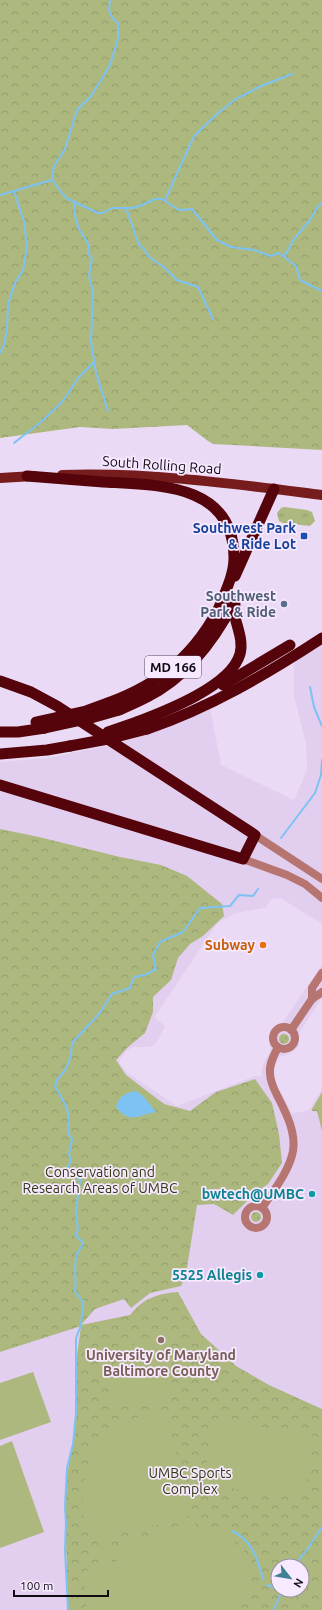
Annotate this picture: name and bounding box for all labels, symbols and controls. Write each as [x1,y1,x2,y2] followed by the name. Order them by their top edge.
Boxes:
[102,453,222,477] street label: South Rolling Road
[193,520,296,552] place label: Southwest Park & Ride Lot
[299,531,309,541] marker: Southwest Park & Ride Lot
[200,588,276,620] place label: Southwest Park & Ride
[279,599,289,609] marker: Southwest Park & Ride
[145,656,201,678] road number: MD 166
[205,937,256,953] place label: Subway
[258,940,268,950] marker: Subway
[23,1164,178,1196] park label: Conservation and Research Areas of UMBC
[202,1186,304,1202] place label: bwtech@UMBC
[307,1189,317,1199] marker: bwtech@UMBC
[172,1267,252,1283] place label: 5525 Allegis
[255,1270,265,1280] marker: 5525 Allegis
[156,1335,166,1345] marker: University of Maryland Baltimore County
[86,1347,236,1379] place label: University of Maryland Baltimore County
[148,1465,232,1497] park label: UMBC Sports Complex
[270,1558,310,1598] north arrow
[14,1572,108,1598] scale bar
[291,1577,306,1590] text: N
[20,1579,53,1592] text: 100 m

